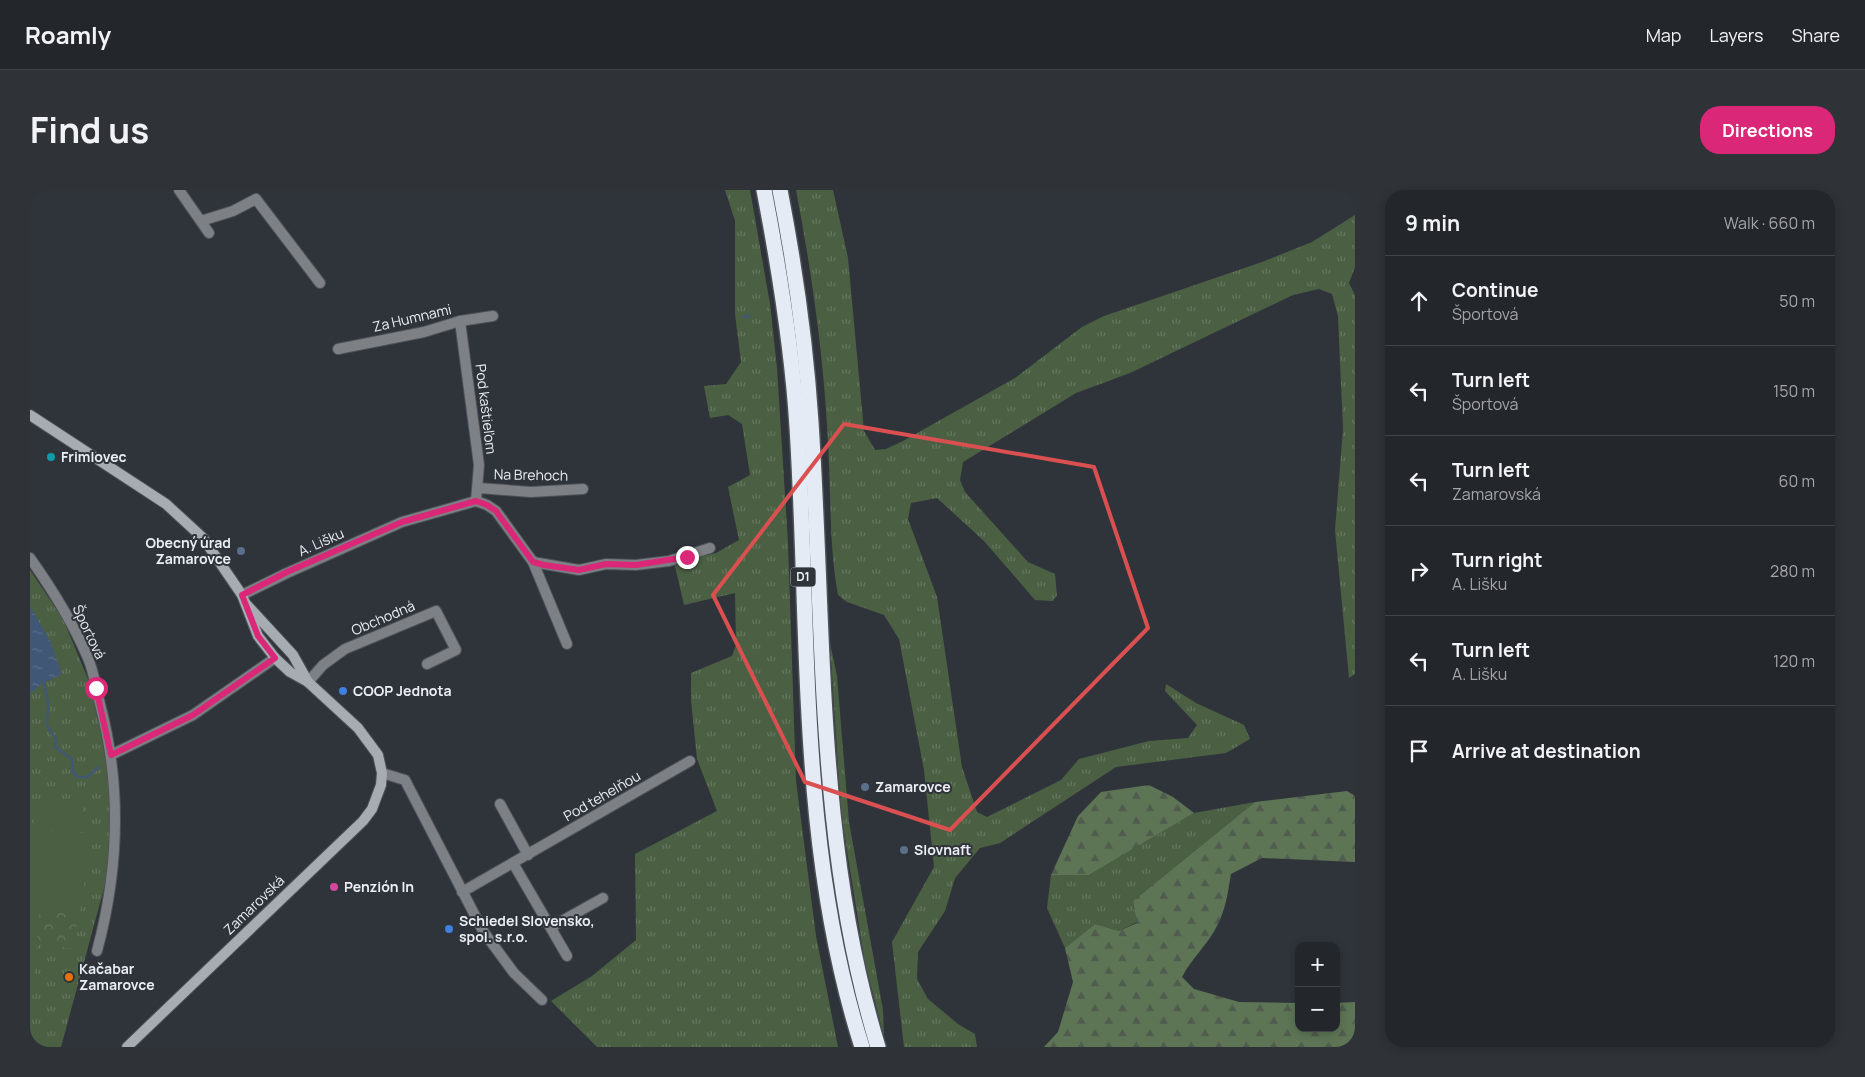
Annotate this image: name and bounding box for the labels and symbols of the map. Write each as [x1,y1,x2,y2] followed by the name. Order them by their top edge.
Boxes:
[371,299,453,336] street label: Za Humnami
[472,363,501,455] street label: Pod kaštieľom
[61,447,127,466] place label: Frimlovec
[45,451,57,463] marker: Frimlovec
[494,464,568,485] street label: Na Brehoch
[295,523,347,560] street label: A. Lišku
[145,533,231,568] place label: Obecný úrad Zamarovce
[235,545,247,557] marker: Obecný úrad Zamarovce
[676,546,699,569] route end
[790,568,816,587] road number: D1
[348,596,417,639] street label: Obchodná
[69,601,110,662] street label: Športová
[85,677,108,700] route start
[353,681,452,700] place label: COOP Jednota
[337,685,349,697] marker: COOP Jednota
[560,766,644,825] street label: Pod tehelňou
[875,777,951,796] place label: Zamarovce
[859,781,871,793] marker: Zamarovce
[914,840,971,859] place label: Slovnaft
[898,844,910,856] marker: Slovnaft
[219,871,288,939] street label: Zamarovská
[344,877,414,896] place label: Penzión In
[328,881,340,893] marker: Penzión In
[459,911,595,946] place label: Schiedel Slovensko, spol. s.r.o.
[443,923,455,935] marker: Schiedel Slovensko, spol. s.r.o.
[79,959,155,994] place label: Kačabar Zamarovce
[63,971,75,983] marker: Kačabar Zamarovce

